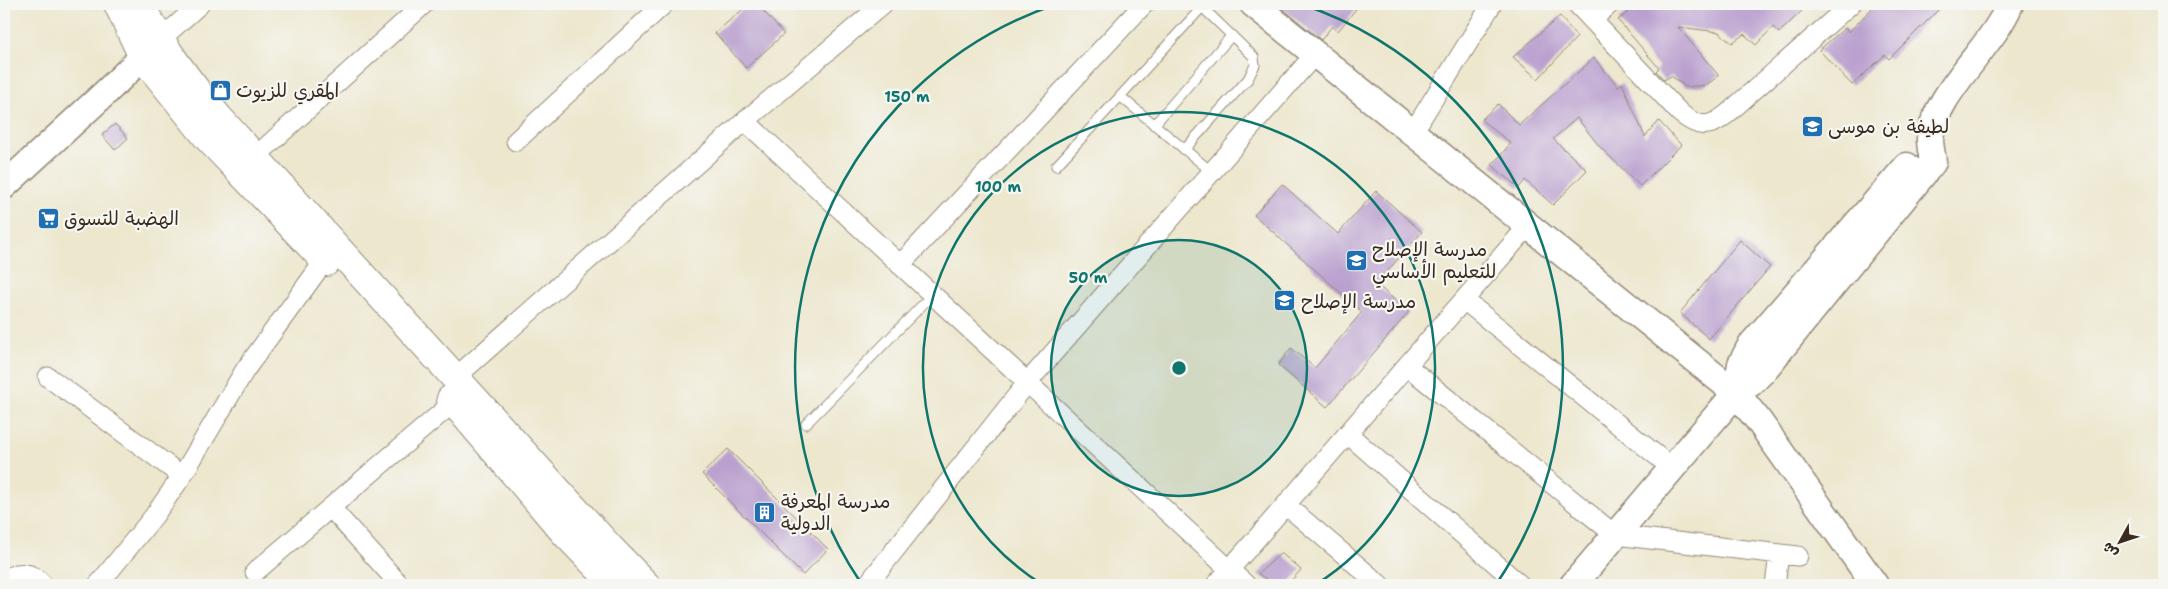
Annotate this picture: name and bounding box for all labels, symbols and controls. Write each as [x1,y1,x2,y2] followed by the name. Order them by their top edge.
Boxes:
[208,78,232,102] shop icon: المقري للزيوت
[236,78,339,105] place label: المقري للزيوت
[884,87,930,107] text: 150 m
[1800,114,1824,138] school or university icon: لطيفة بن موسى
[1828,114,1949,139] place label: لطيفة بن موسى
[975,177,1021,197] text: 100 m
[36,206,60,230] supermarket icon: الهضبة للتسوق
[64,206,179,231] place label: الهضبة للتسوق
[1372,237,1496,288] place label: مدرسة الإصلاح للتعليم الأساسي
[1344,248,1368,272] school or university icon: مدرسة الإصلاح للتعليم الأساسي
[1069,268,1108,288] text: 50 m
[1273,289,1297,313] school or university icon: مدرسة الإصلاح
[1301,289,1416,314] place label: مدرسة الإصلاح
[1170,359,1188,377] centre of rings
[781,489,891,536] place label: مدرسة المعرفة الدولية
[753,500,777,524] building icon: مدرسة المعرفة الدولية
[2096,516,2146,566] north arrow
[2098,539,2122,562] text: ش

